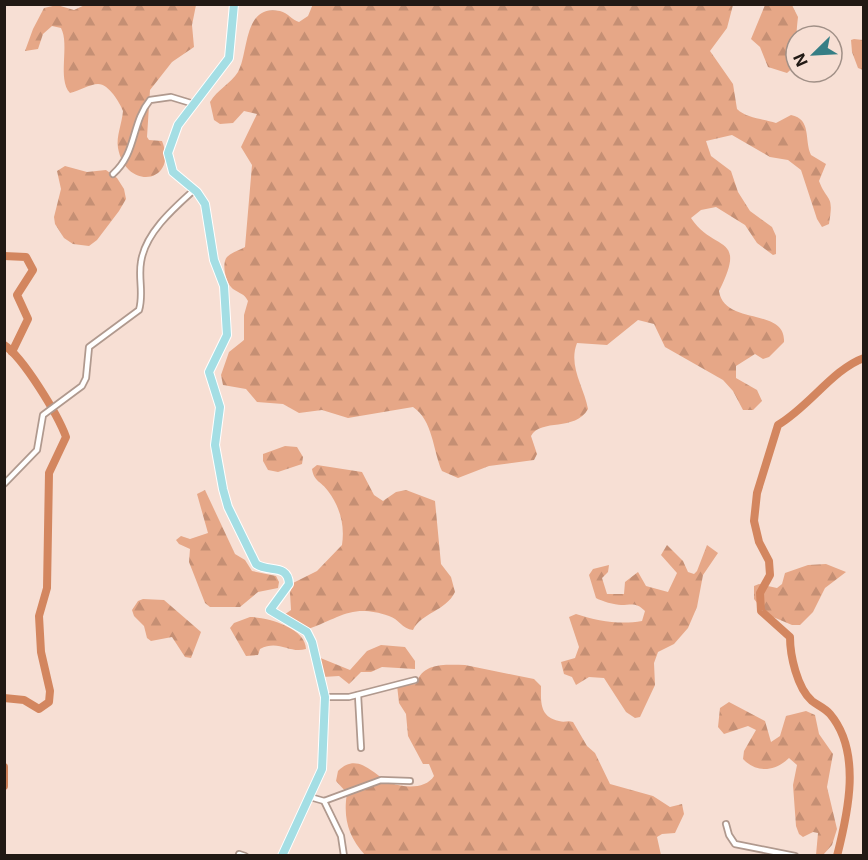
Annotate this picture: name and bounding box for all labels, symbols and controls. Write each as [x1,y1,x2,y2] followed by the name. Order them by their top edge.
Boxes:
[784,24,844,84] north arrow
[789,50,812,70] text: N

